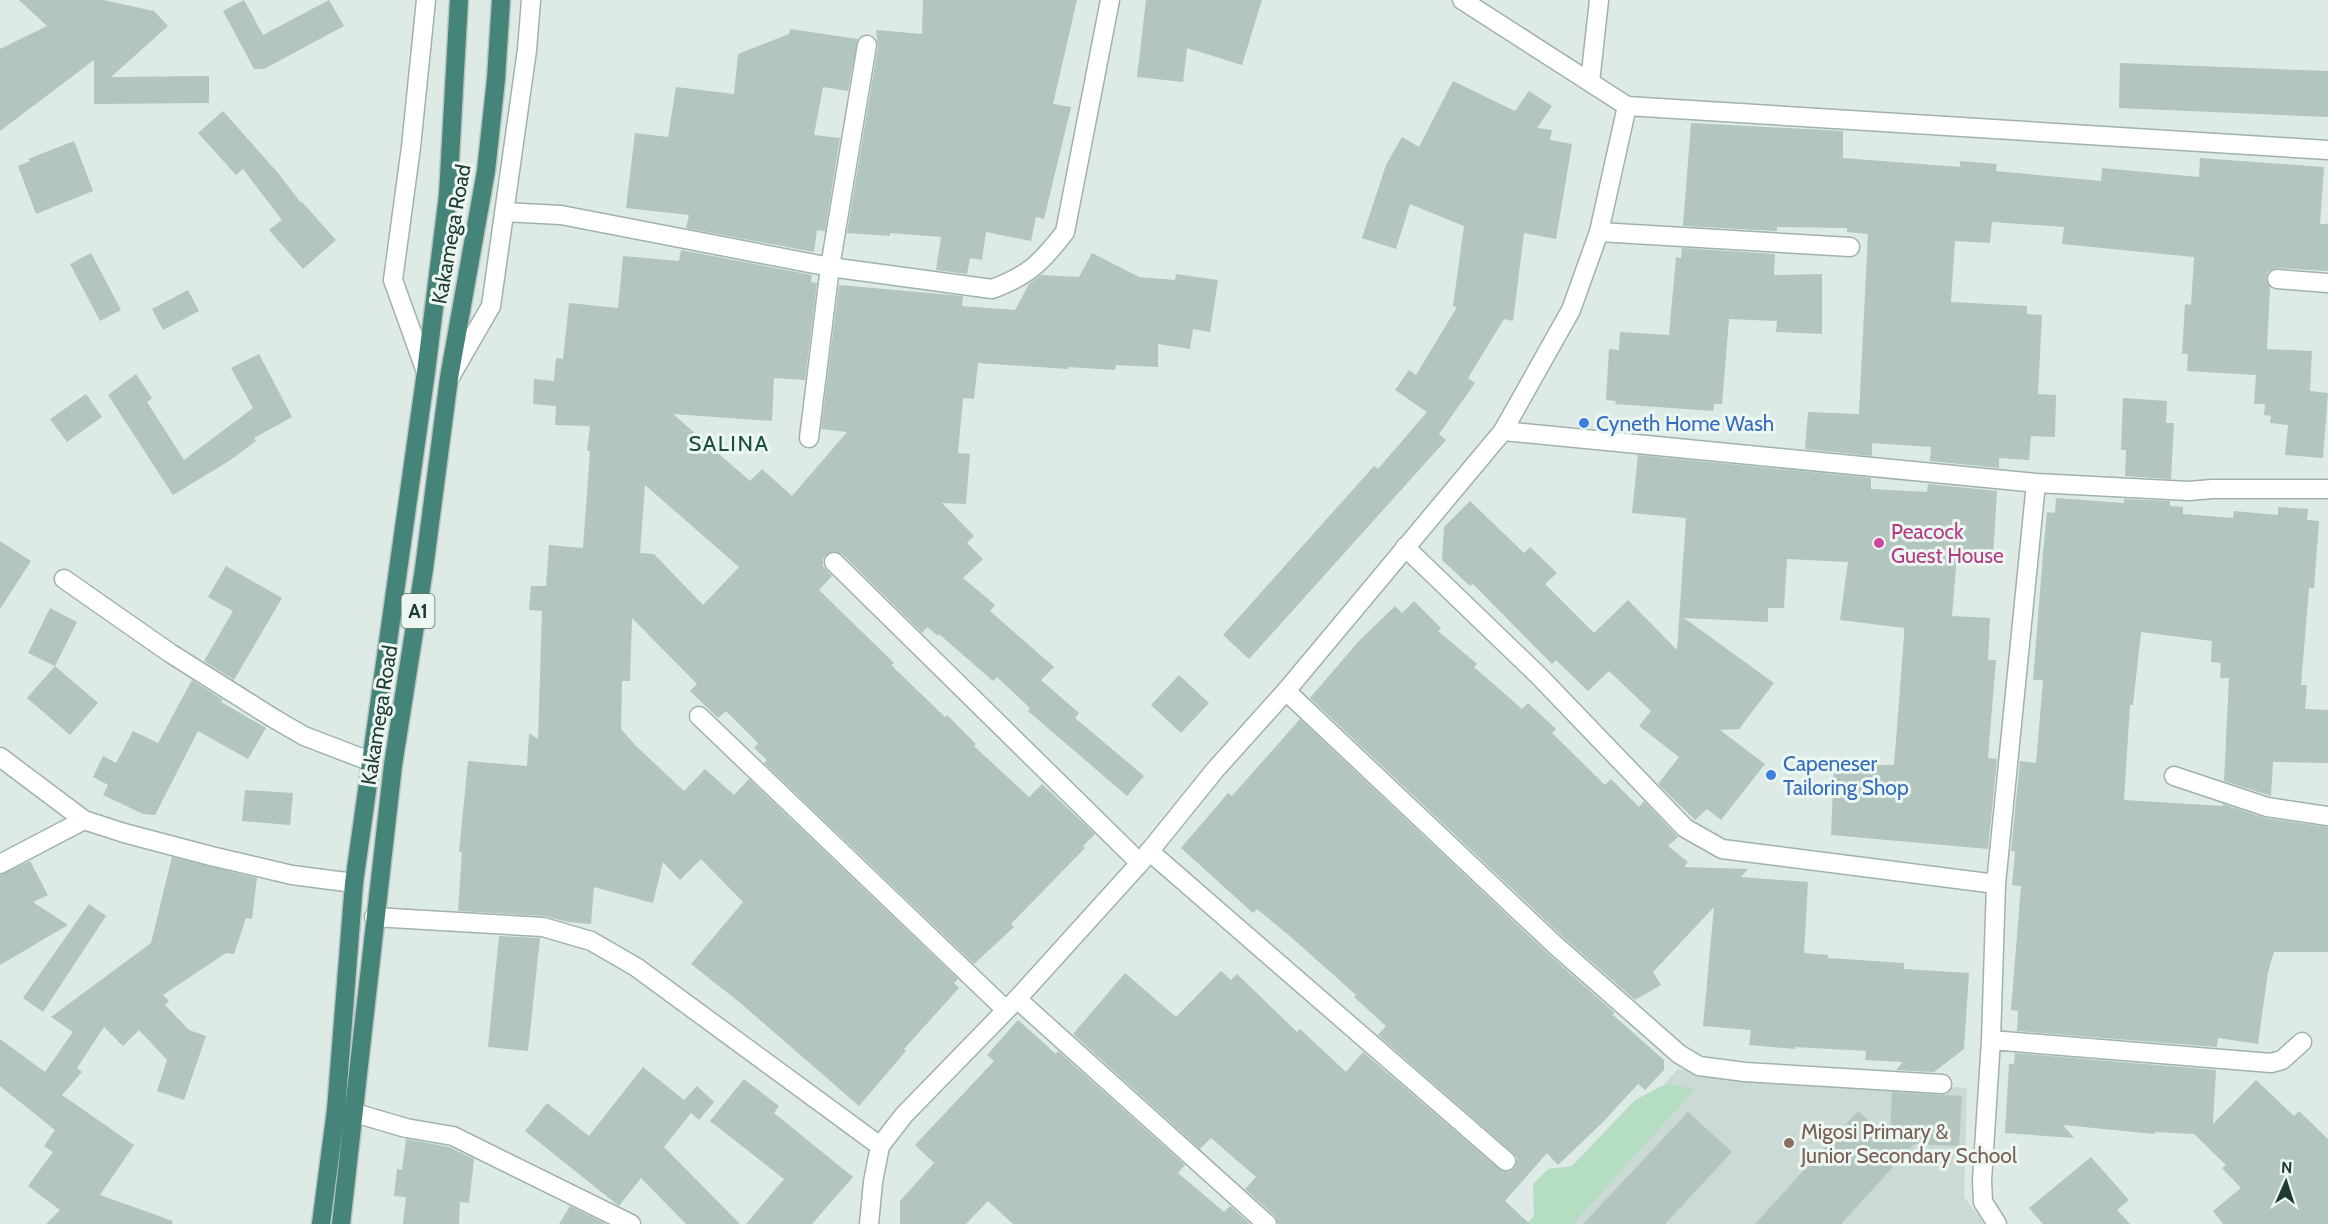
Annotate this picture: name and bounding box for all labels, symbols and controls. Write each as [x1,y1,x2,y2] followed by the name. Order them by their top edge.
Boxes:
[426,162,476,306] street label: Kakamega Road
[1596,411,1774,436] place label: Cyneth Home Wash
[1577,416,1591,430] marker: Cyneth Home Wash
[688,430,770,457] district label: SALINA
[1891,519,2004,568] place label: Peacock Guest House
[1872,536,1886,550] marker: Peacock Guest House
[402,594,434,628] road number: A1
[356,643,402,787] street label: Kakamega Road
[1783,751,1909,800] place label: Capeneser Tailoring Shop
[1764,768,1778,782] marker: Capeneser Tailoring Shop
[1800,1119,2017,1168] place label: Migosi Primary & Junior Secondary School
[1782,1136,1796,1150] marker: Migosi Primary & Junior Secondary School
[2256,1152,2316,1212] north arrow
[2281,1158,2293,1177] text: N

